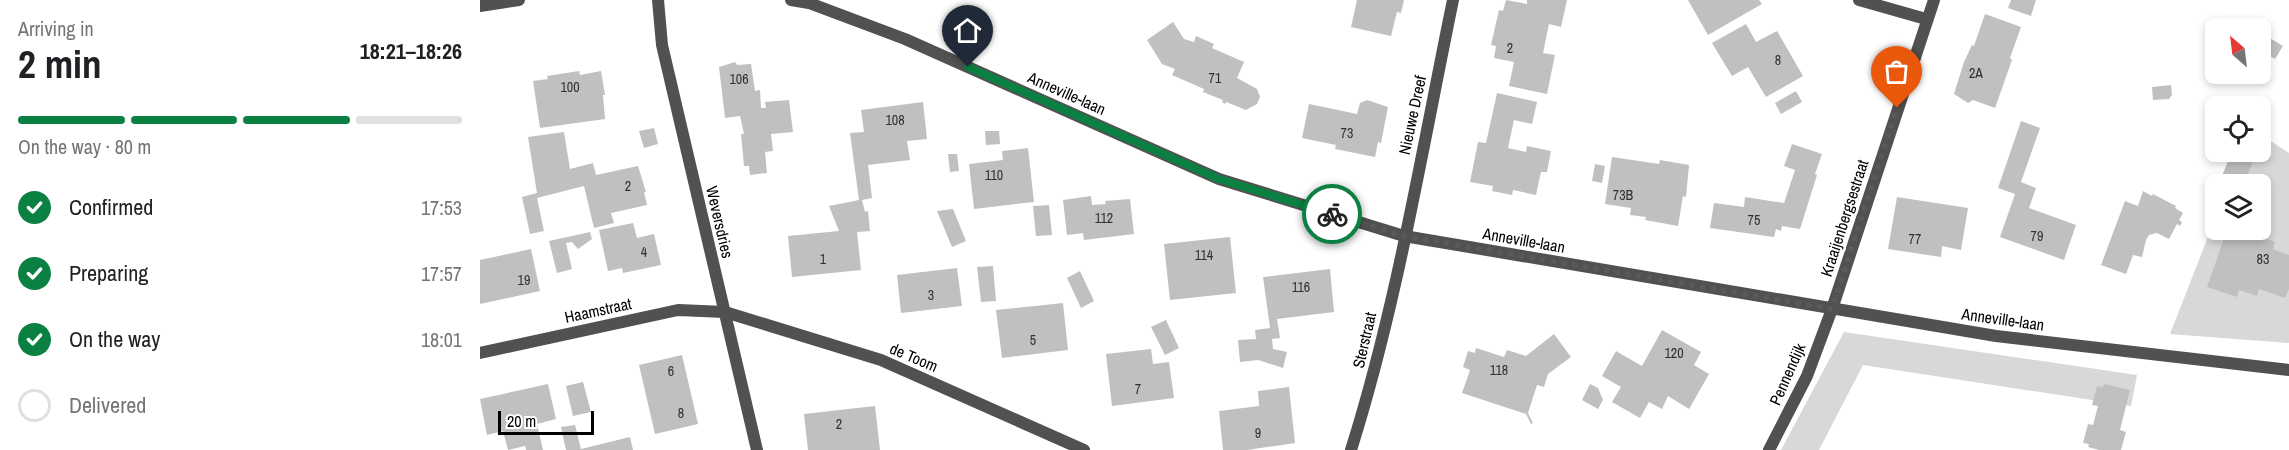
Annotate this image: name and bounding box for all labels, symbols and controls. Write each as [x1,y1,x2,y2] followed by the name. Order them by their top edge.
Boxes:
[942,5,993,67] pin
[951,14,984,47] icon: home
[18,15,94,42] text: Arriving in
[2205,18,2271,84] north arrow
[2205,18,2271,240] map controls
[360,36,462,66] text: 18:21–18:26
[18,38,102,90] text: 2 min
[1507,39,1513,57] house number: 2
[1871,46,1922,108] pin
[1775,51,1781,69] house number: 8
[1880,55,1913,88] icon: bag
[1969,64,1983,82] house number: 2A
[1024,66,1109,120] street label: Anneville-laan
[1209,69,1222,87] house number: 71
[729,70,749,88] house number: 106
[1393,73,1431,157] street label: Nieuwe Dreef
[560,78,580,96] house number: 100
[2205,96,2271,162] button: locate
[885,111,905,129] house number: 108
[1341,124,1353,142] house number: 73
[18,133,151,160] text: On the way · 80 m
[1815,156,1873,279] street label: Kraaijenbergsestraat
[985,166,1003,184] house number: 110
[2205,174,2271,240] button: layers
[625,177,631,195] house number: 2
[701,184,739,260] street label: Weversdries
[1302,184,1362,244] courier
[1613,186,1634,204] house number: 73B
[18,191,51,224] icon: check
[69,192,153,222] text: Confirmed
[421,194,462,221] text: 17:53
[1316,198,1349,231] icon: bike
[1095,209,1113,227] house number: 112
[1748,211,1760,229] house number: 75
[1480,222,1567,258] street label: Anneville-laan
[2031,227,2043,245] house number: 79
[1909,230,1921,248] house number: 77
[641,243,648,261] house number: 4
[1195,246,1214,264] house number: 114
[820,250,827,268] house number: 1
[2257,250,2269,268] house number: 83
[18,257,51,290] icon: check
[69,258,148,288] text: Preparing
[421,260,462,287] text: 17:57
[518,271,530,289] house number: 19
[1292,278,1310,296] house number: 116
[928,286,934,304] house number: 3
[563,292,634,328] street label: Haamstraat
[1959,302,2046,336] street label: Anneville-laan
[1347,309,1381,370] street label: Sterstraat
[18,323,51,356] icon: check
[69,324,160,354] text: On the way
[421,326,462,353] text: 18:01
[1030,331,1036,349] house number: 5
[887,337,941,377] street label: de Toom
[1764,339,1811,408] street label: Pennendijk
[1664,344,1684,362] house number: 120
[1490,361,1508,379] house number: 118
[668,362,674,380] house number: 6
[1135,380,1141,398] house number: 7
[69,390,146,420] text: Delivered
[678,404,684,422] house number: 8
[498,408,594,436] scale bar
[507,410,536,432] text: 20 m
[836,415,842,433] house number: 2
[1255,424,1261,442] house number: 9

